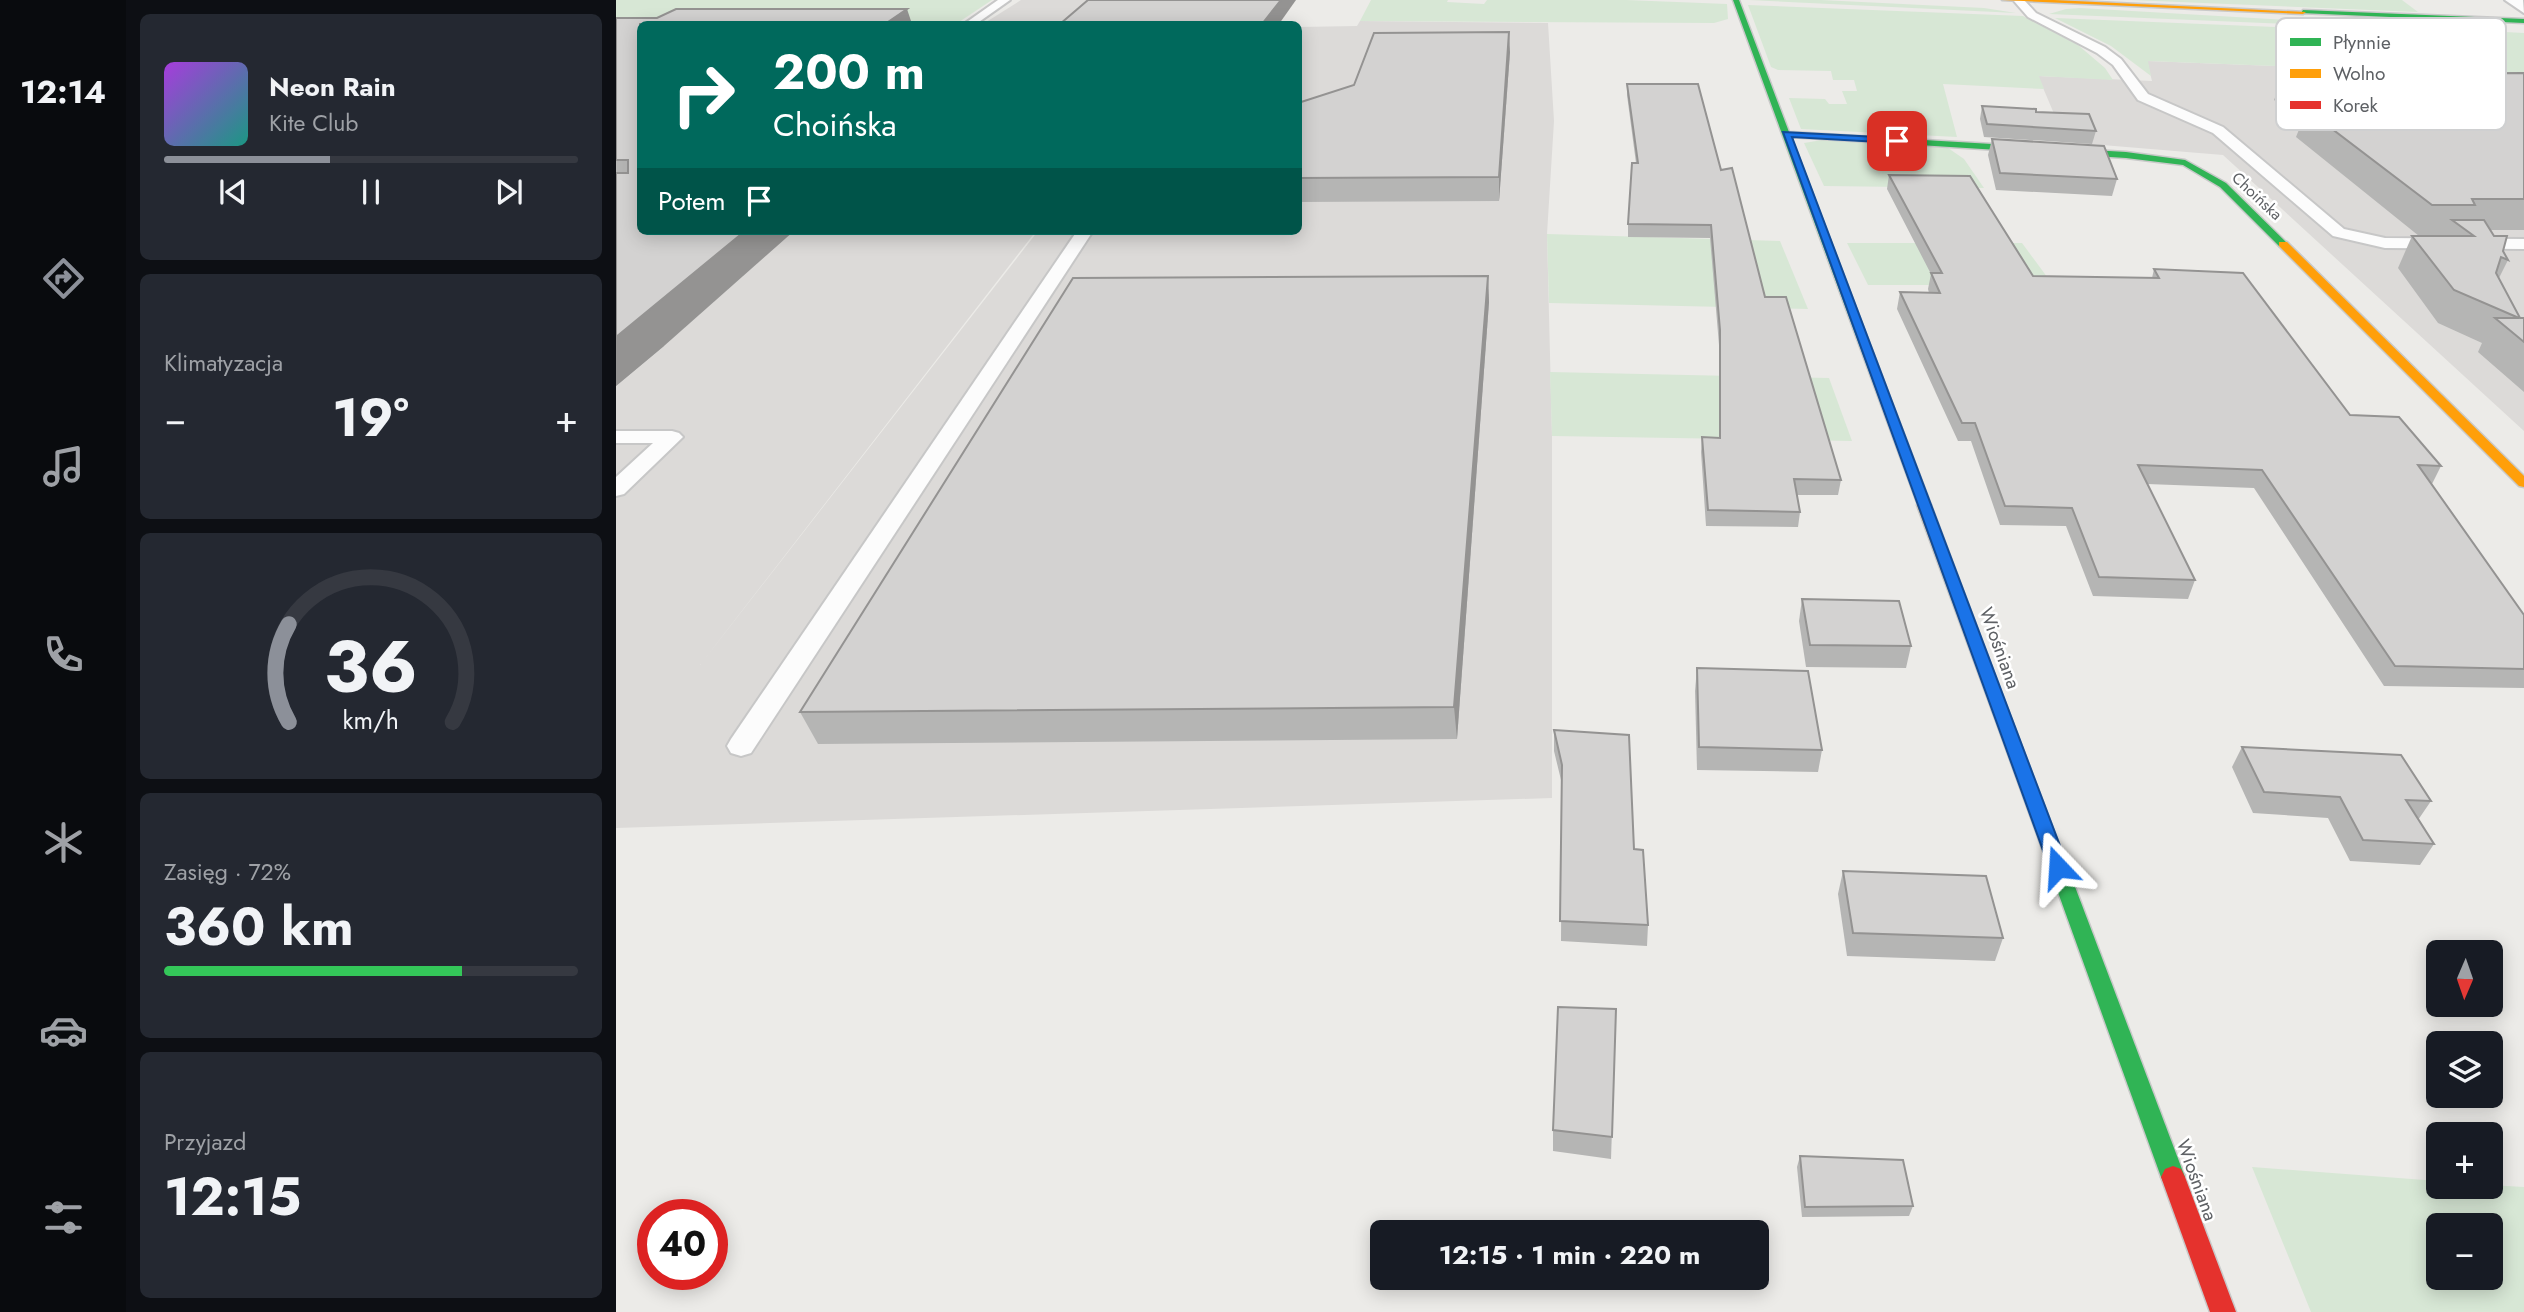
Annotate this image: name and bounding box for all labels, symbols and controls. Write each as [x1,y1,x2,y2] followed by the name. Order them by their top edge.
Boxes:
[2276,18,2506,130] legend
[2333,29,2391,56] text: Płynnie
[773,37,925,107] text: 200 m
[658,49,749,140] icon: right
[2333,60,2385,87] text: Wolno
[269,68,396,106] text: Neon Rain
[20,69,106,115] text: 12:14
[2333,92,2379,119] text: Korek
[773,102,897,148] text: Choińska
[269,106,358,140] text: Kite Club
[1867,111,1927,171] pin
[1878,122,1916,160] icon: arrive
[2227,167,2287,225] street label: Choińska
[214,173,252,211] icon: previous
[352,173,390,211] icon: pause
[490,173,528,211] icon: next
[658,182,726,220] text: Potem
[740,182,778,220] icon: arrive
[39,254,88,303] icon: directions
[164,346,283,380] text: Klimatyzacja
[332,380,409,456] text: 19°
[164,391,186,446] text: −
[555,391,578,446] text: +
[39,442,88,491] icon: music
[1973,603,2027,693] street label: Wiośniana
[324,614,418,719] text: 36
[39,630,88,679] icon: phone
[343,702,399,738] text: km/h
[39,818,88,867] icon: climate
[2021,830,2095,904] position arrow
[164,855,291,889] text: Zasięg · 72%
[164,889,354,965] text: 360 km
[2426,940,2502,1017] north arrow
[2426,940,2503,1290] map controls
[39,1006,88,1055] icon: car
[2426,1031,2503,1108] button: layers
[2426,1122,2503,1199] button: +
[164,1125,246,1159] text: Przyjazd
[2170,1135,2224,1225] street label: Wiośniana
[164,1159,301,1235] text: 12:15
[39,1193,88,1242] icon: filters
[637,1199,728,1290] speed limit sign: 40
[2426,1213,2503,1290] button: −
[1439,1236,1700,1274] text: 12:15 · 1 min · 220 m

